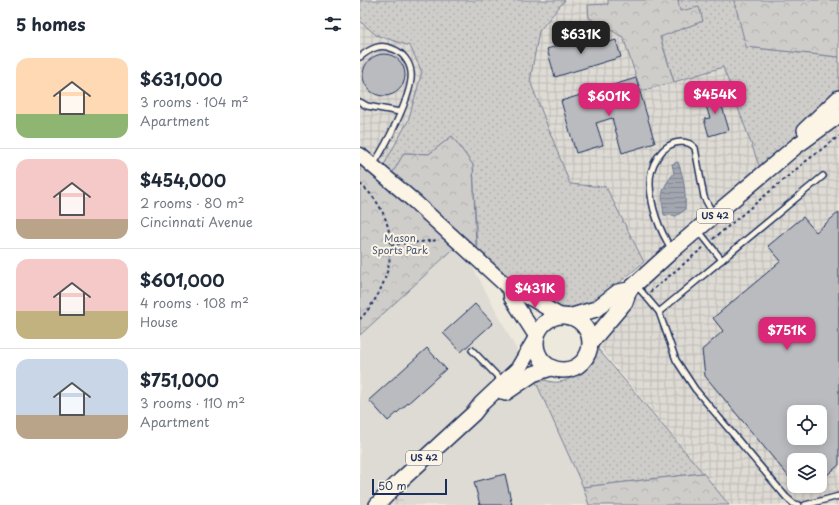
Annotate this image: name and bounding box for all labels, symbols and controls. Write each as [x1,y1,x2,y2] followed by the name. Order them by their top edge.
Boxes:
[16,11,86,37] text: 5 homes
[322,13,344,35] icon: filters
[553,21,609,55] pin: $631K
[561,24,601,43] text: $631K
[140,66,222,92] text: $631,000
[48,74,96,122] icon: home
[687,81,743,115] pin: $454K
[581,83,637,117] pin: $601K
[693,84,737,103] text: $454K
[588,86,630,105] text: $601K
[140,92,249,111] text: 3 rooms · 104 m²
[140,111,209,130] text: Apartment
[140,167,226,193] text: $454,000
[48,175,96,223] icon: home
[140,193,245,212] text: 2 rooms · 80 m²
[697,209,733,223] road number: US 42
[140,212,253,231] text: Cincinnati Avenue
[372,230,428,257] park label: Mason Sports Park
[140,267,225,293] text: $601,000
[48,275,96,323] icon: home
[507,275,563,309] pin: $431K
[515,278,555,297] text: $431K
[140,293,249,312] text: 4 rooms · 108 m²
[140,312,178,331] text: House
[759,317,815,351] pin: $751K
[767,320,807,339] text: $751K
[140,367,219,393] text: $751,000
[48,375,96,423] icon: home
[140,393,245,412] text: 3 rooms · 110 m²
[787,405,827,493] map controls
[787,405,827,445] button: locate
[140,412,209,431] text: Apartment
[406,451,442,465] road number: US 42
[787,453,827,493] button: layers
[372,477,447,496] scale bar
[378,477,407,494] text: 50 m

